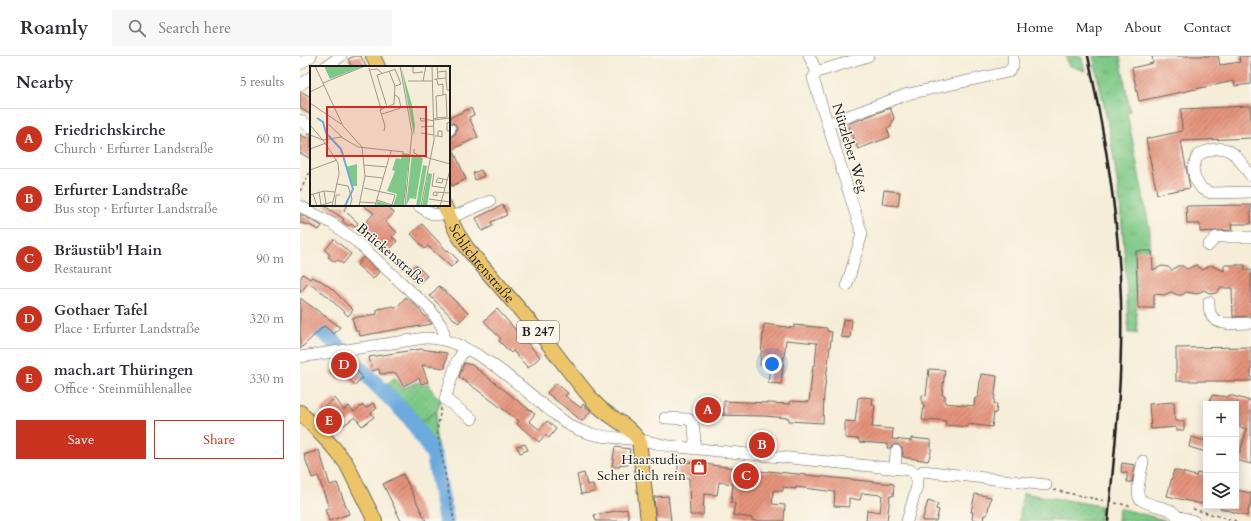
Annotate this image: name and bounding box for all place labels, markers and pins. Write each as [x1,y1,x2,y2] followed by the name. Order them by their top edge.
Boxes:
[331,350,357,380] pin: D
[695,395,721,425] pin: A
[316,406,342,436] pin: E
[749,430,775,460] pin: B
[597,450,686,485] place label: Haarstudio Scher dich rein
[689,457,709,477] shop icon: Haarstudio Scher dich rein
[733,461,759,491] pin: C

